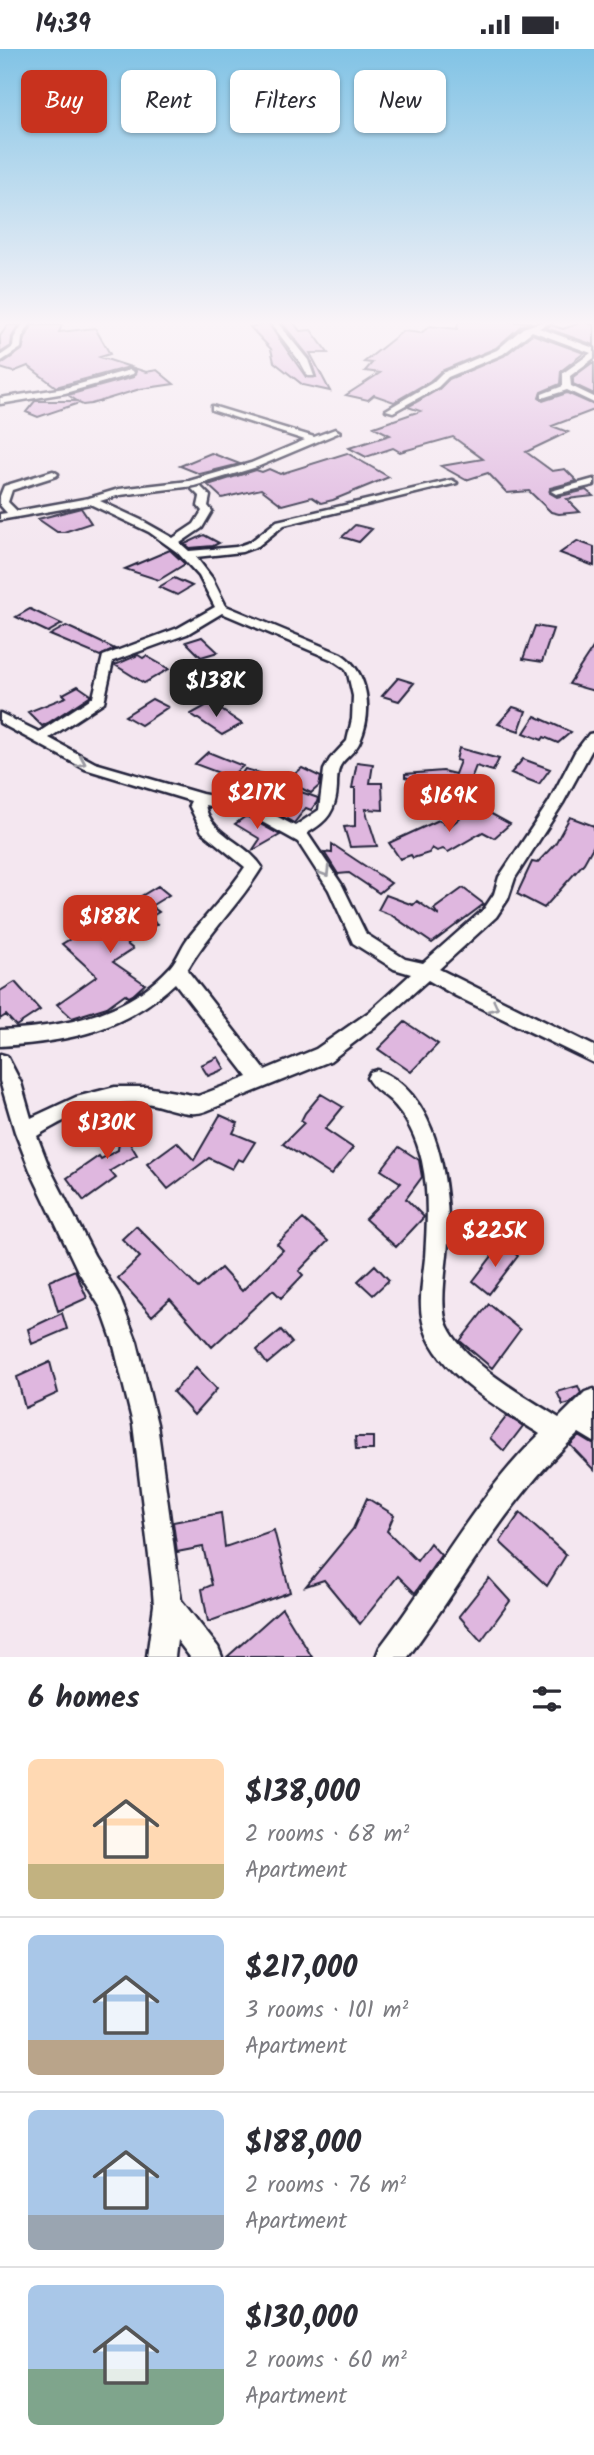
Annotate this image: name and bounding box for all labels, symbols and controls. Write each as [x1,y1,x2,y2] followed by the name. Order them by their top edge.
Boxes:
[35,4,91,46] text: 14:39
[21,70,107,133] chip: Buy
[121,70,216,133] chip: Rent
[230,70,340,133] chip: Filters
[354,70,446,133] chip: New
[167,659,265,719] pin: $138K
[186,664,246,700] text: $138K
[74,754,86,768] one-way arrow
[208,771,306,831] pin: $217K
[400,775,498,834] pin: $169K
[228,776,286,812] text: $217K
[420,779,478,815] text: $169K
[316,864,329,877] one-way arrow
[61,895,159,955] pin: $188K
[79,900,141,936] text: $188K
[487,998,499,1012] one-way arrow
[58,1101,156,1161] pin: $130K
[78,1106,136,1142] text: $130K
[446,1209,544,1269] pin: $225K
[462,1214,528,1250] text: $225K
[28,1675,140,1723] text: 6 homes
[528,1680,566,1718] icon: filters
[245,1769,360,1817] text: $138,000
[84,1787,168,1871] icon: home
[245,1817,409,1853] text: 2 rooms · 68 m²
[245,1853,347,1889] text: Apartment
[245,1945,358,1993] text: $217,000
[84,1963,168,2047] icon: home
[245,1993,408,2029] text: 3 rooms · 101 m²
[245,2029,347,2065] text: Apartment
[245,2120,361,2168] text: $188,000
[84,2138,168,2222] icon: home
[245,2168,406,2204] text: 2 rooms · 76 m²
[245,2204,347,2240] text: Apartment
[245,2295,358,2343] text: $130,000
[84,2313,168,2397] icon: home
[245,2343,407,2379] text: 2 rooms · 60 m²
[245,2379,347,2415] text: Apartment

